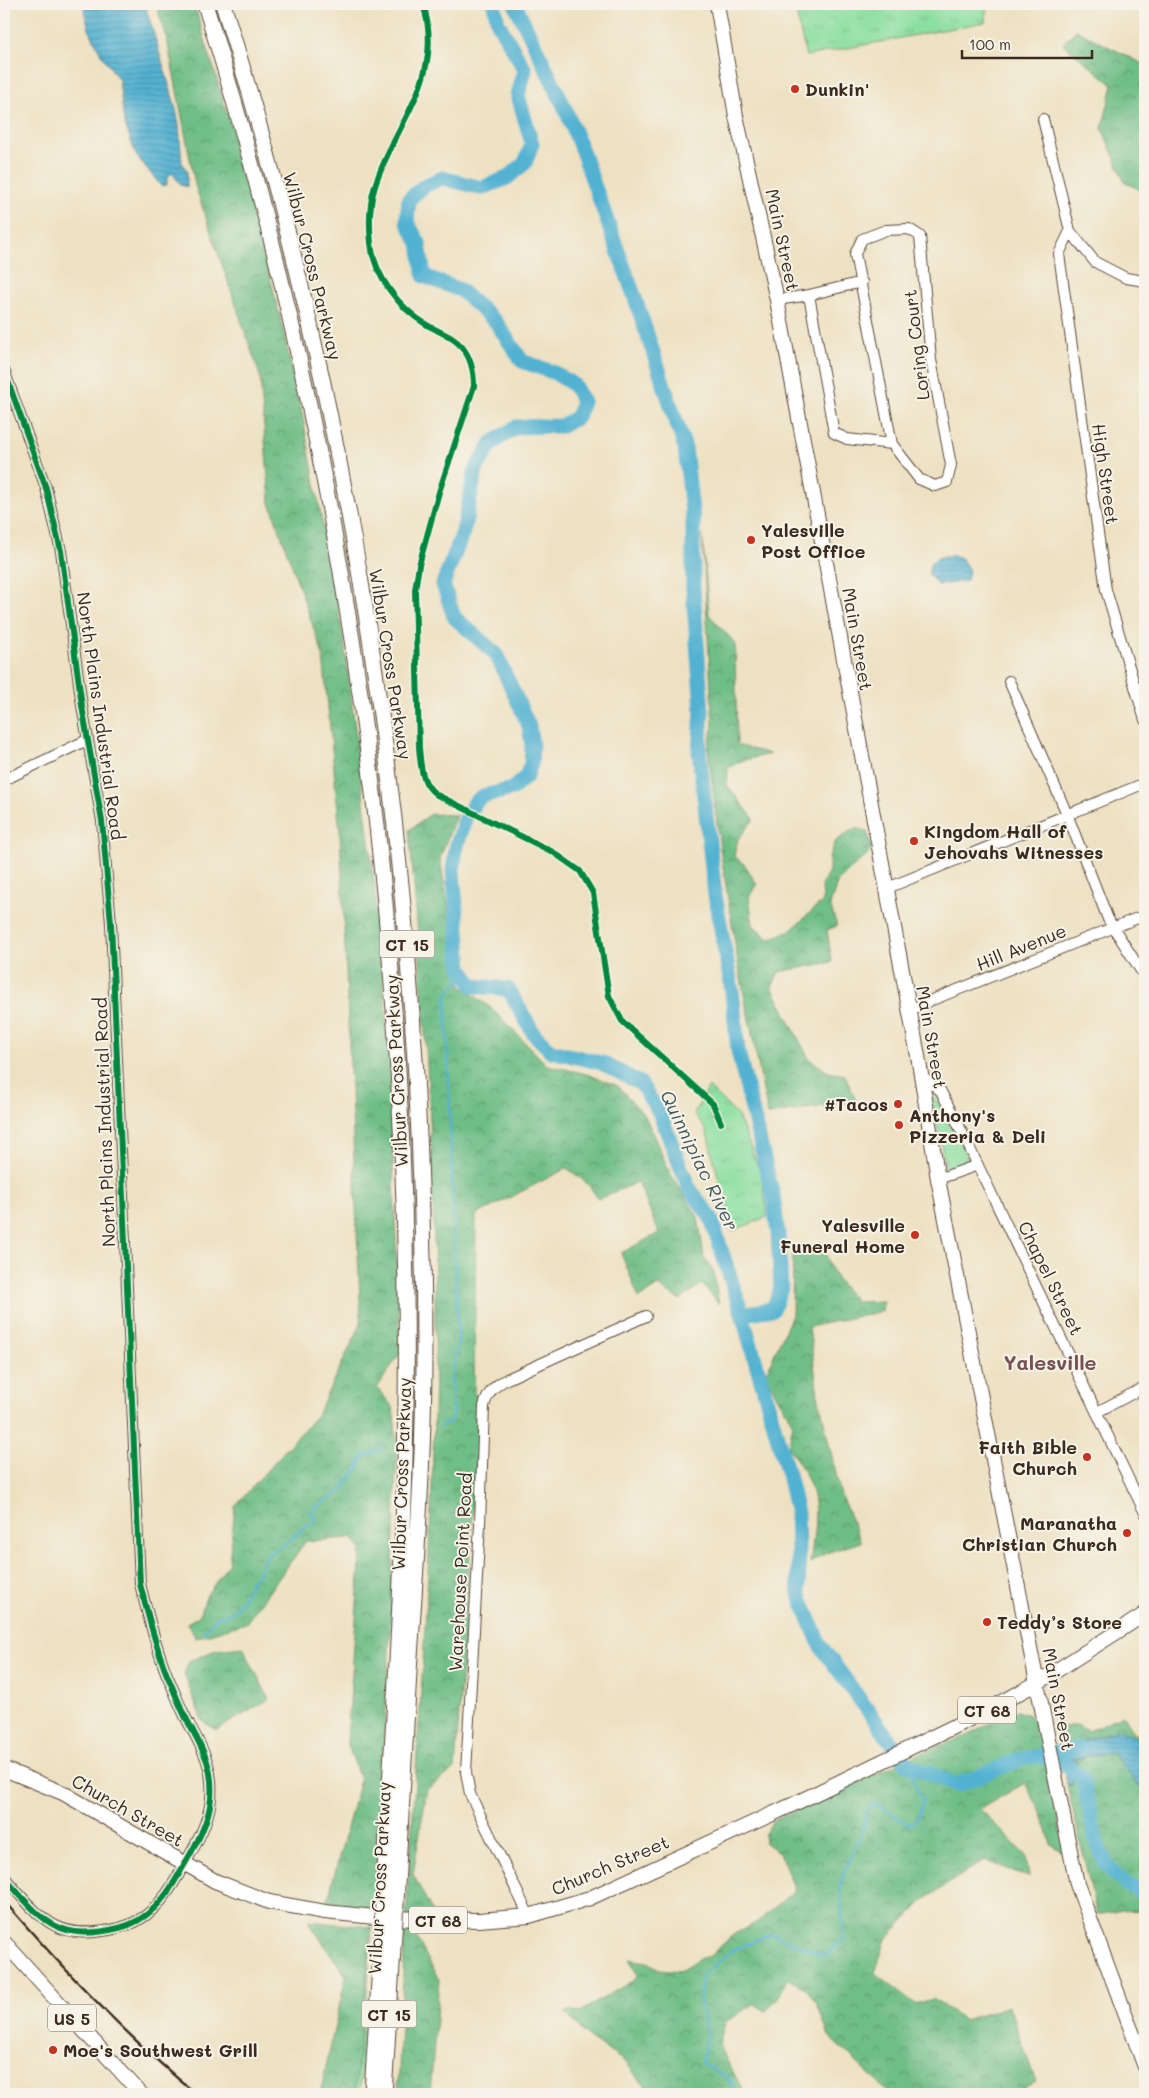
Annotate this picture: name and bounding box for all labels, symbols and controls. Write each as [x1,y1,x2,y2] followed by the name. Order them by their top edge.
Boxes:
[962,28,1092,60] scale bar
[969,34,1011,54] text: 100 m
[805,77,869,101] place label: Dunkin'
[789,83,801,95] marker: Dunkin'
[278,169,348,363] street label: Wilbur Cross Parkway
[760,187,806,293] street label: Main Street
[897,288,935,402] street label: Loring Court
[1087,422,1125,526] street label: High Street
[761,518,866,563] place label: Yalesville Post Office
[745,534,757,546] marker: Yalesville Post Office
[364,567,418,761] street label: Wilbur Cross Parkway
[837,586,879,692] street label: Main Street
[72,590,130,842] street label: North Plains Industrial Road
[924,819,1103,864] place label: Kingdom Hall of Jehovahs Witnesses
[908,835,920,847] marker: Kingdom Hall of Jehovahs Witnesses
[972,918,1070,976] street label: Hill Avenue
[380,931,434,958] road number: CT 15
[379,974,413,1168] street label: Wilbur Cross Parkway
[911,984,953,1090] street label: Main Street
[88,997,120,1247] street label: North Plains Industrial Road
[655,1085,745,1235] water label: Quinnipiac River
[824,1092,888,1116] place label: #Tacos
[892,1098,904,1110] marker: #Tacos
[909,1103,1046,1148] place label: Anthony's Pizzeria & Deli
[893,1119,905,1131] marker: Anthony's Pizzeria & Deli
[780,1213,905,1258] place label: Yalesville Funeral Home
[1013,1217,1089,1339] street label: Chapel Street
[909,1229,921,1241] marker: Yalesville Funeral Home
[1003,1349,1097,1375] district label: Yalesville
[386,1377,416,1571] street label: Wilbur Cross Parkway
[978,1435,1077,1480] place label: Faith Bible Church
[1081,1451,1093,1463] marker: Faith Bible Church
[443,1472,477,1672] street label: Warehouse Point Road
[962,1511,1117,1556] place label: Maranatha Christian Church
[1121,1527,1133,1539] marker: Maranatha Christian Church
[997,1610,1122,1634] place label: Teddy’s Store
[981,1616,993,1628] marker: Teddy’s Store
[1037,1646,1081,1752] street label: Main Street
[958,1696,1016,1724] road number: CT 68
[68,1768,188,1852] street label: Church Street
[362,1781,396,1975] street label: Wilbur Cross Parkway
[547,1829,673,1901] street label: Church Street
[409,1906,467,1934] road number: CT 68
[362,2000,416,2028] road number: CT 15
[48,2005,96,2032] road number: US 5
[63,2038,258,2062] place label: Moe's Southwest Grill
[47,2044,59,2056] marker: Moe's Southwest Grill

